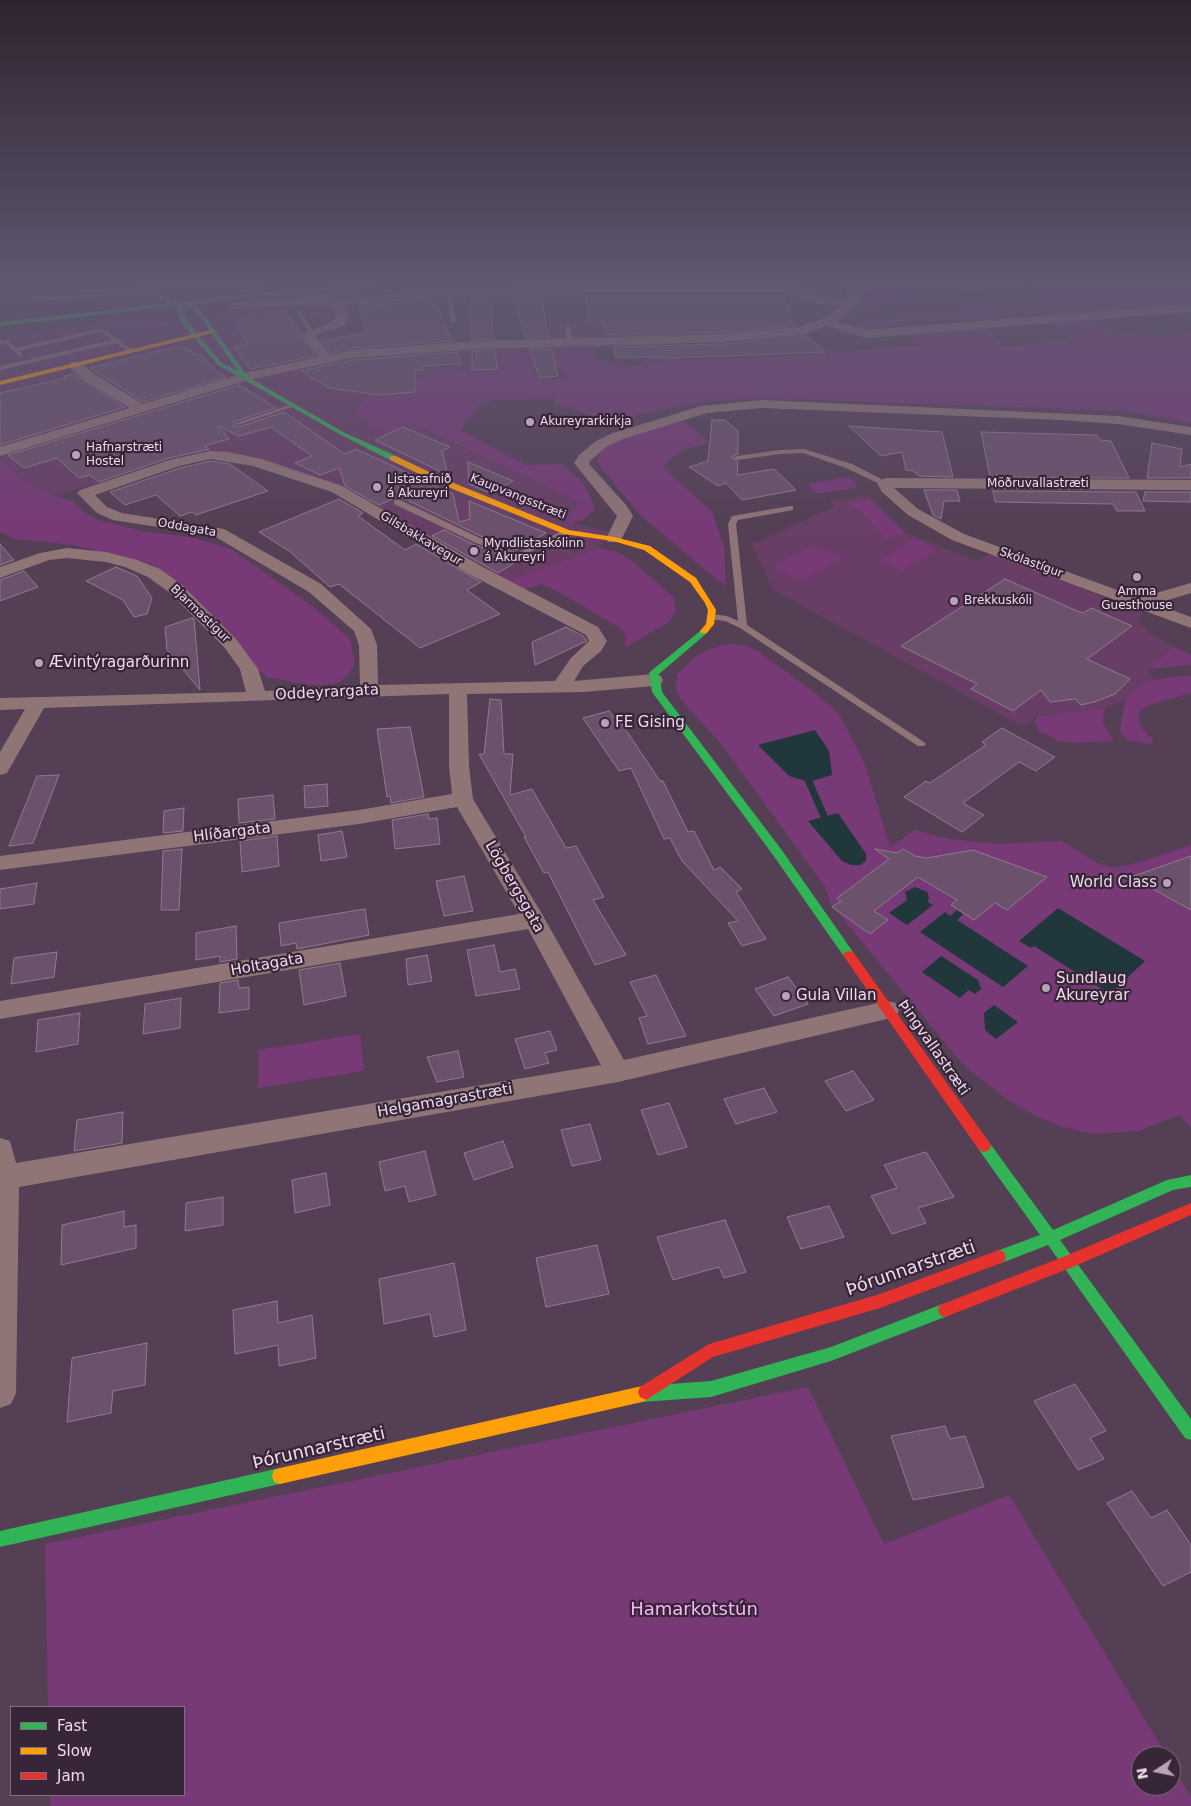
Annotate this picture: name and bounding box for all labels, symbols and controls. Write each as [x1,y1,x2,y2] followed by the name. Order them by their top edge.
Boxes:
[540,415,632,429] place label: Akureyrarkirkja
[524,416,536,428] marker: Akureyrarkirkja
[86,441,162,469] place label: Hafnarstræti Hostel
[70,449,82,461] marker: Hafnarstræti Hostel
[468,471,568,523] street label: Kaupvangsstræti
[387,473,451,501] place label: Listasafnið á Akureyri
[987,477,1089,491] street label: Möðruvallastræti
[371,481,383,493] marker: Listasafnið á Akureyri
[377,509,465,569] street label: Gilsbakkavegur
[157,516,217,540] street label: Oddagata
[484,537,584,565] place label: Myndlistaskólinn á Akureyri
[468,545,480,557] marker: Myndlistaskólinn á Akureyri
[997,545,1065,581] street label: Skólastígur
[1131,571,1143,583] marker: Amma Guesthouse
[167,582,233,646] street label: Bjarmastígur
[1101,585,1173,613] place label: Amma Guesthouse
[964,594,1032,608] place label: Brekkuskóli
[948,595,960,607] marker: Brekkuskóli
[49,654,189,672] place label: Ævintýragarðurinn
[33,657,45,669] marker: Ævintýragarðurinn
[275,681,379,705] street label: Oddeyrargata
[615,714,685,732] place label: FE Gising
[599,717,611,729] marker: FE Gising
[192,819,272,847] street label: Hlíðargata
[481,838,547,936] street label: Lögbergsgata
[1070,874,1157,892] place label: World Class
[1161,877,1173,889] marker: World Class
[229,950,305,980] street label: Holtagata
[1056,970,1129,1005] place label: Sundlaug Akureyrar
[1040,982,1052,994] marker: Sundlaug Akureyrar
[796,987,876,1005] place label: Gula Villan
[780,990,792,1002] marker: Gula Villan
[893,997,973,1099] street label: Þingvallastræti
[376,1080,514,1122] street label: Helgamagrastræti
[843,1237,979,1301] street label: Þórunnarstræti
[251,1423,387,1475] street label: Þórunnarstræti
[630,1599,758,1621] park label: Hamarkotstún
[10,1706,185,1796] legend
[57,1717,87,1735] text: Fast
[57,1742,92,1760] text: Slow
[1131,1746,1181,1796] north arrow
[1133,1766,1151,1781] text: N
[57,1767,85,1785] text: Jam

